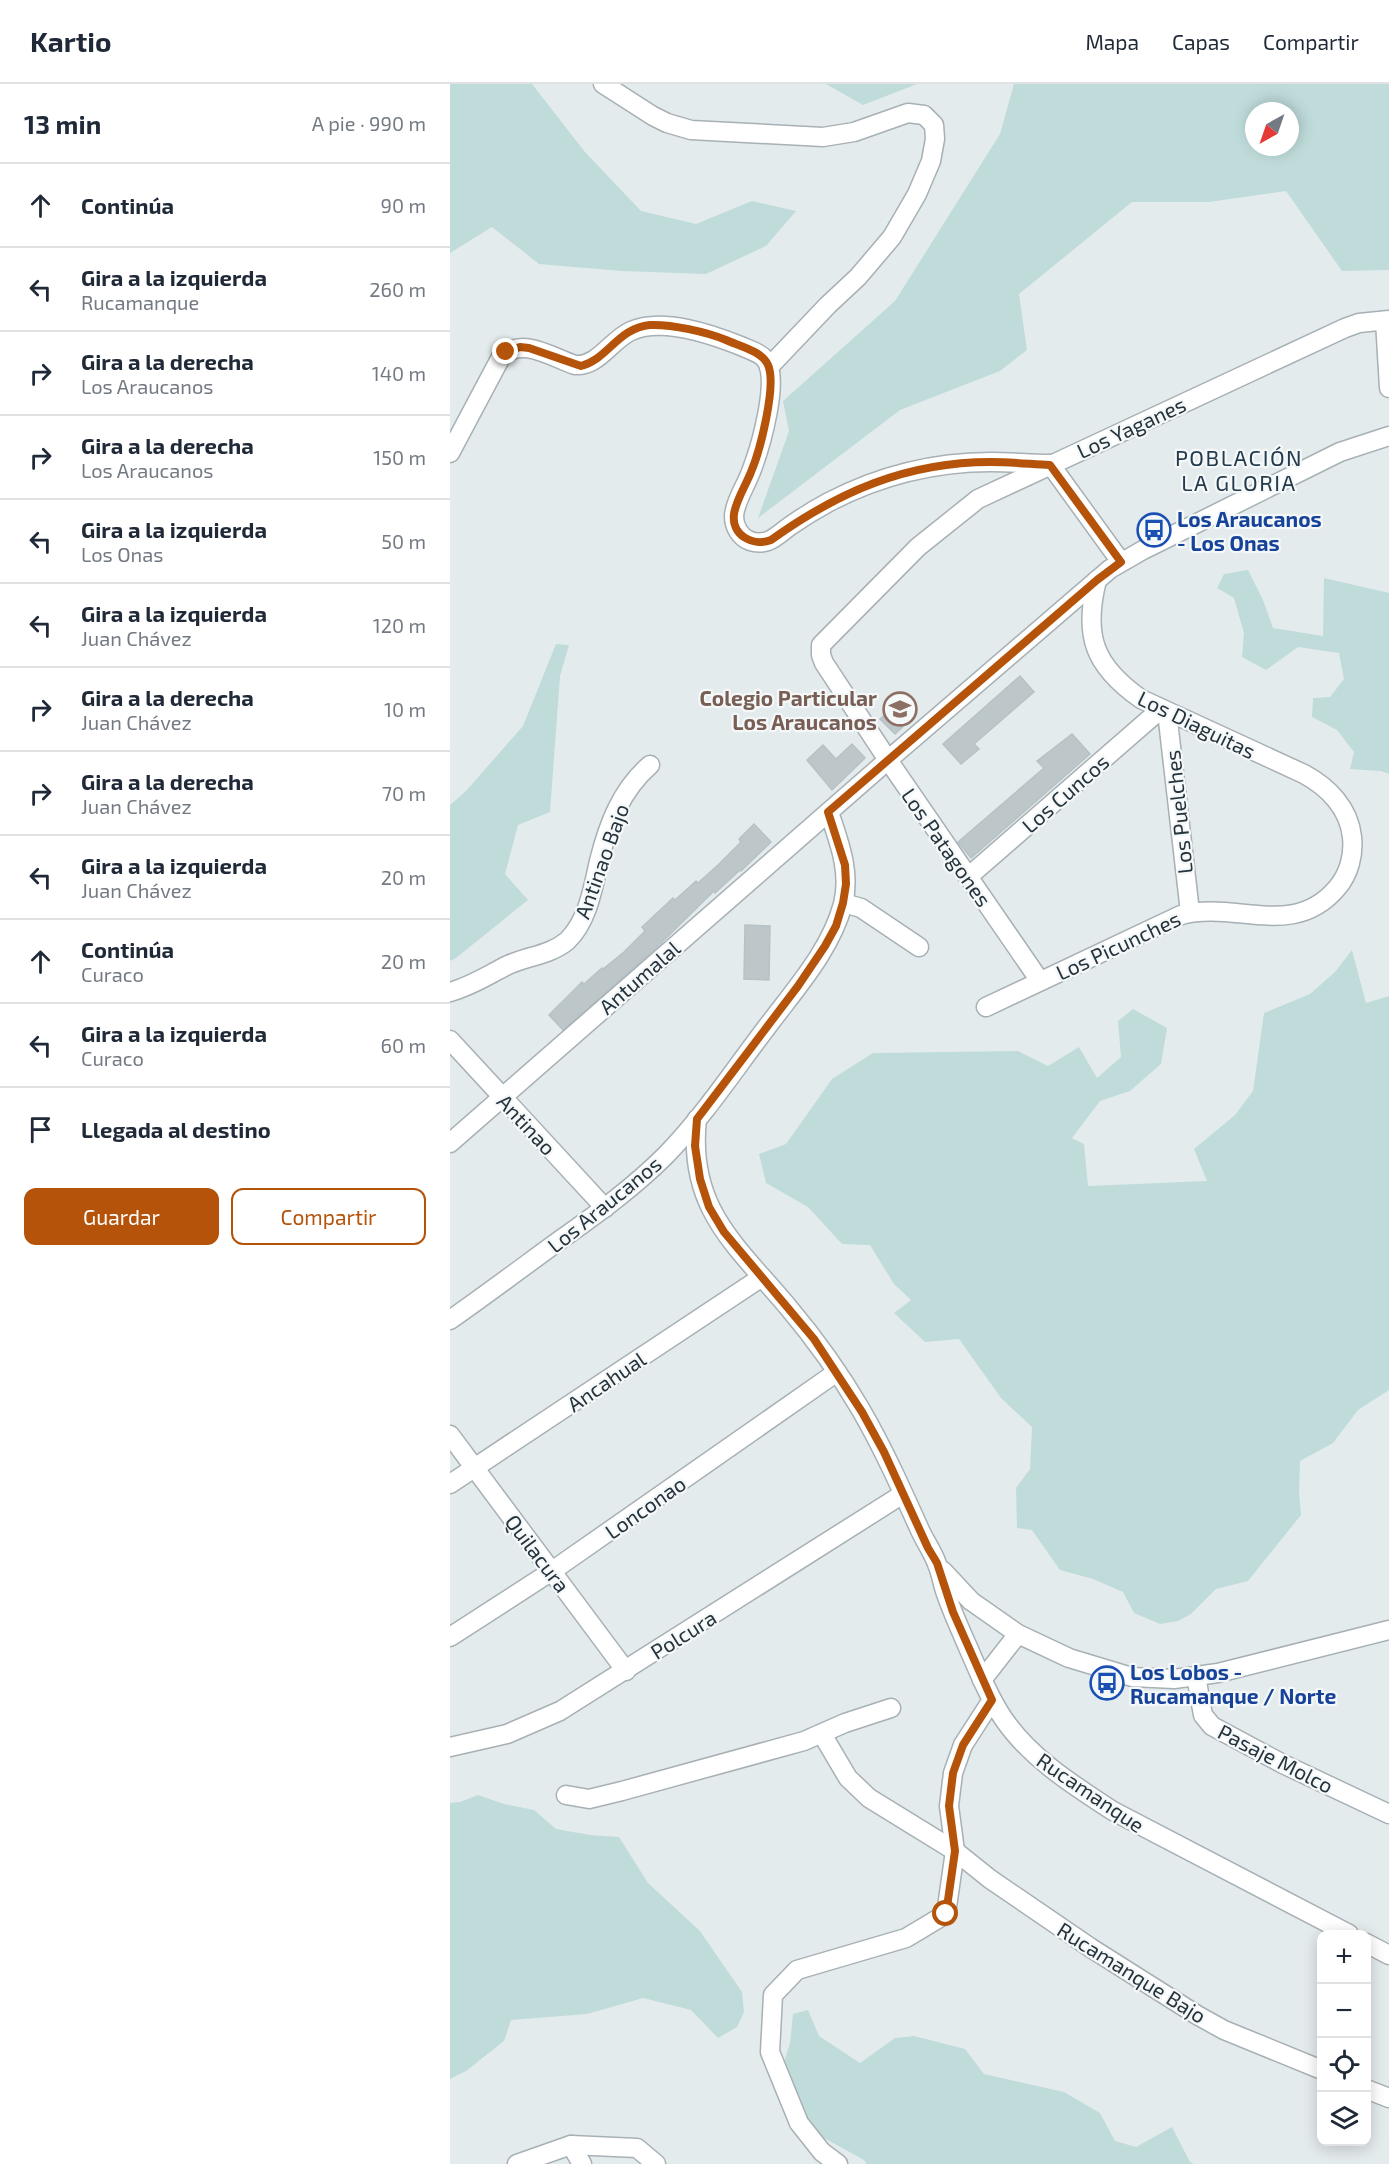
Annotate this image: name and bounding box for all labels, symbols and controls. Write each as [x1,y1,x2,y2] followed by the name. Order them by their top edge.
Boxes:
[30,24,111,58] text: Kartio
[1085,29,1139,54] text: Mapa
[1172,29,1230,54] text: Capas
[1263,29,1359,54] text: Compartir
[1245,102,1299,156] north arrow
[24,108,101,139] text: 13 min
[312,111,426,135] text: A pie · 990 m
[24,189,57,222] icon: ahead
[81,192,174,218] text: Continúa
[381,193,426,217] text: 90 m
[81,264,267,290] text: Gira a la izquierda
[24,273,57,306] icon: left
[369,277,426,301] text: 260 m
[81,290,199,314] text: Rucamanque
[492,338,518,364] route end
[81,348,254,374] text: Gira a la derecha
[24,357,57,390] icon: right
[372,361,426,385] text: 140 m
[81,374,213,398] text: Los Araucanos
[1073,391,1189,463] street label: Los Yaganes
[81,432,254,458] text: Gira a la derecha
[24,441,57,474] icon: right
[1175,444,1303,495] district label: POBLACIÓN LA GLORIA
[373,445,426,469] text: 150 m
[81,458,213,482] text: Los Araucanos
[1177,506,1322,555] place label: Los Araucanos - Los Onas
[1136,512,1172,548] bus stop icon: Los Araucanos - Los Onas
[81,516,267,542] text: Gira a la izquierda
[24,525,57,558] icon: left
[381,529,426,553] text: 50 m
[81,542,163,566] text: Los Onas
[81,600,267,626] text: Gira a la izquierda
[24,609,57,642] icon: left
[373,613,426,637] text: 120 m
[81,626,192,650] text: Juan Chávez
[81,684,254,710] text: Gira a la derecha
[699,685,877,734] place label: Colegio Particular Los Araucanos
[1134,685,1260,763] street label: Los Diaguitas
[882,691,918,727] school or university icon: Colegio Particular Los Araucanos
[24,693,57,726] icon: right
[384,697,426,721] text: 10 m
[81,710,192,734] text: Juan Chávez
[1016,749,1114,837] street label: Los Cuncos
[1159,749,1197,875] street label: Los Puelches
[81,768,254,794] text: Gira a la derecha
[24,777,57,810] icon: right
[382,781,426,805] text: 70 m
[897,783,997,911] street label: Los Patagones
[81,794,192,818] text: Juan Chávez
[569,800,634,922] street label: Antinao Bajo
[81,852,267,878] text: Gira a la izquierda
[24,861,57,894] icon: left
[381,865,426,889] text: 20 m
[81,878,192,902] text: Juan Chávez
[1052,905,1184,985] street label: Los Picunches
[593,935,685,1019] street label: Antumalal
[81,936,174,962] text: Continúa
[24,945,57,978] icon: ahead
[381,949,426,973] text: 20 m
[81,962,144,986] text: Curaco
[81,1020,267,1046] text: Gira a la izquierda
[24,1029,57,1062] icon: left
[381,1033,426,1057] text: 60 m
[81,1046,144,1070] text: Curaco
[493,1088,561,1160] street label: Antinao
[24,1113,57,1146] icon: arrive
[81,1116,271,1142] text: Llegada al destino
[542,1151,666,1257] street label: Los Araucanos
[24,1188,219,1245] button: Guardar
[231,1188,426,1245] button: Compartir
[562,1345,651,1416] street label: Ancahual
[600,1470,690,1544] street label: Lonconao
[500,1509,575,1598] street label: Quilacura
[646,1604,720,1664] street label: Polcura
[1130,1659,1336,1708] place label: Los Lobos - Rucamanque / Norte
[1089,1665,1125,1701] bus stop icon: Los Lobos - Rucamanque / Norte
[1214,1718,1338,1799] street label: Pasaje Molco
[1033,1747,1149,1837] street label: Rucamanque
[932,1900,958,1926] route start
[1053,1916,1211,2029] street label: Rucamanque Bajo
[1317,1930,1371,2146] map controls
[1317,1930,1371,1984] button: +
[1317,1984,1371,2038] button: −
[1317,2038,1371,2092] button: locate
[1317,2092,1371,2146] button: layers

